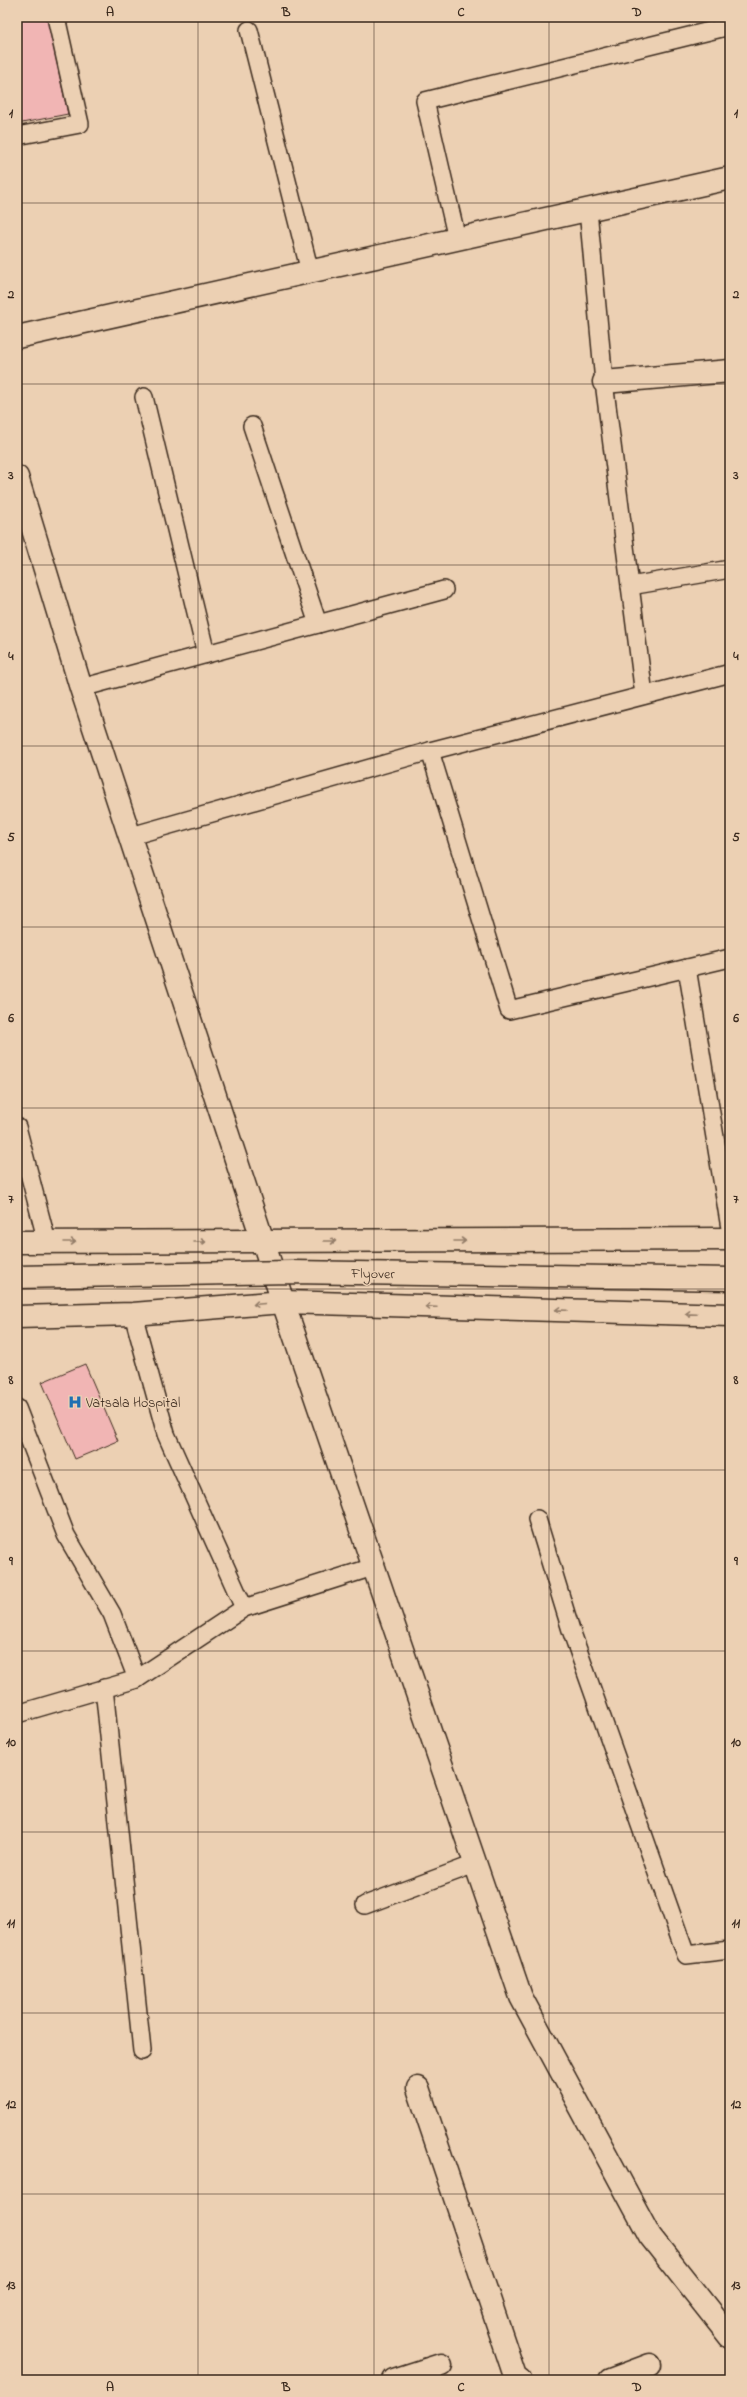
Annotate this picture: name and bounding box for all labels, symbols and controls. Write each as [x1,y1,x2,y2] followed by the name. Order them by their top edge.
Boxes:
[106,3,114,22] text: A
[281,3,291,22] text: B
[457,3,465,22] text: C
[631,3,642,22] text: D
[9,104,14,123] text: 1
[734,104,739,123] text: 1
[7,285,15,304] text: 2
[732,285,740,304] text: 2
[7,466,14,485] text: 3
[732,466,739,485] text: 3
[7,647,14,666] text: 4
[732,647,739,666] text: 4
[7,828,15,847] text: 5
[732,828,740,847] text: 5
[7,1009,14,1028] text: 6
[732,1009,739,1028] text: 6
[8,1190,14,1209] text: 7
[733,1190,739,1209] text: 7
[323,1237,336,1245] one-way arrow
[453,1237,466,1244] one-way arrow
[63,1238,76,1246] one-way arrow
[193,1238,206,1246] one-way arrow
[350,1264,395,1286] street label: Flyover
[253,1301,266,1308] one-way arrow
[425,1303,438,1310] one-way arrow
[555,1307,568,1314] one-way arrow
[685,1310,698,1318] one-way arrow
[8,1371,14,1390] text: 8
[733,1371,739,1390] text: 8
[85,1393,180,1414] place label: Vatsala Hospital
[67,1394,83,1410] hospital icon: Vatsala Hospital
[8,1552,14,1571] text: 9
[733,1552,739,1571] text: 9
[6,1733,16,1752] text: 10
[731,1733,741,1752] text: 10
[7,1914,16,1933] text: 11
[732,1914,741,1933] text: 11
[6,2095,17,2114] text: 12
[731,2095,742,2114] text: 12
[6,2276,16,2295] text: 13
[731,2276,741,2295] text: 13
[106,2378,114,2397] text: A
[281,2378,291,2397] text: B
[457,2378,465,2397] text: C
[631,2378,642,2397] text: D

